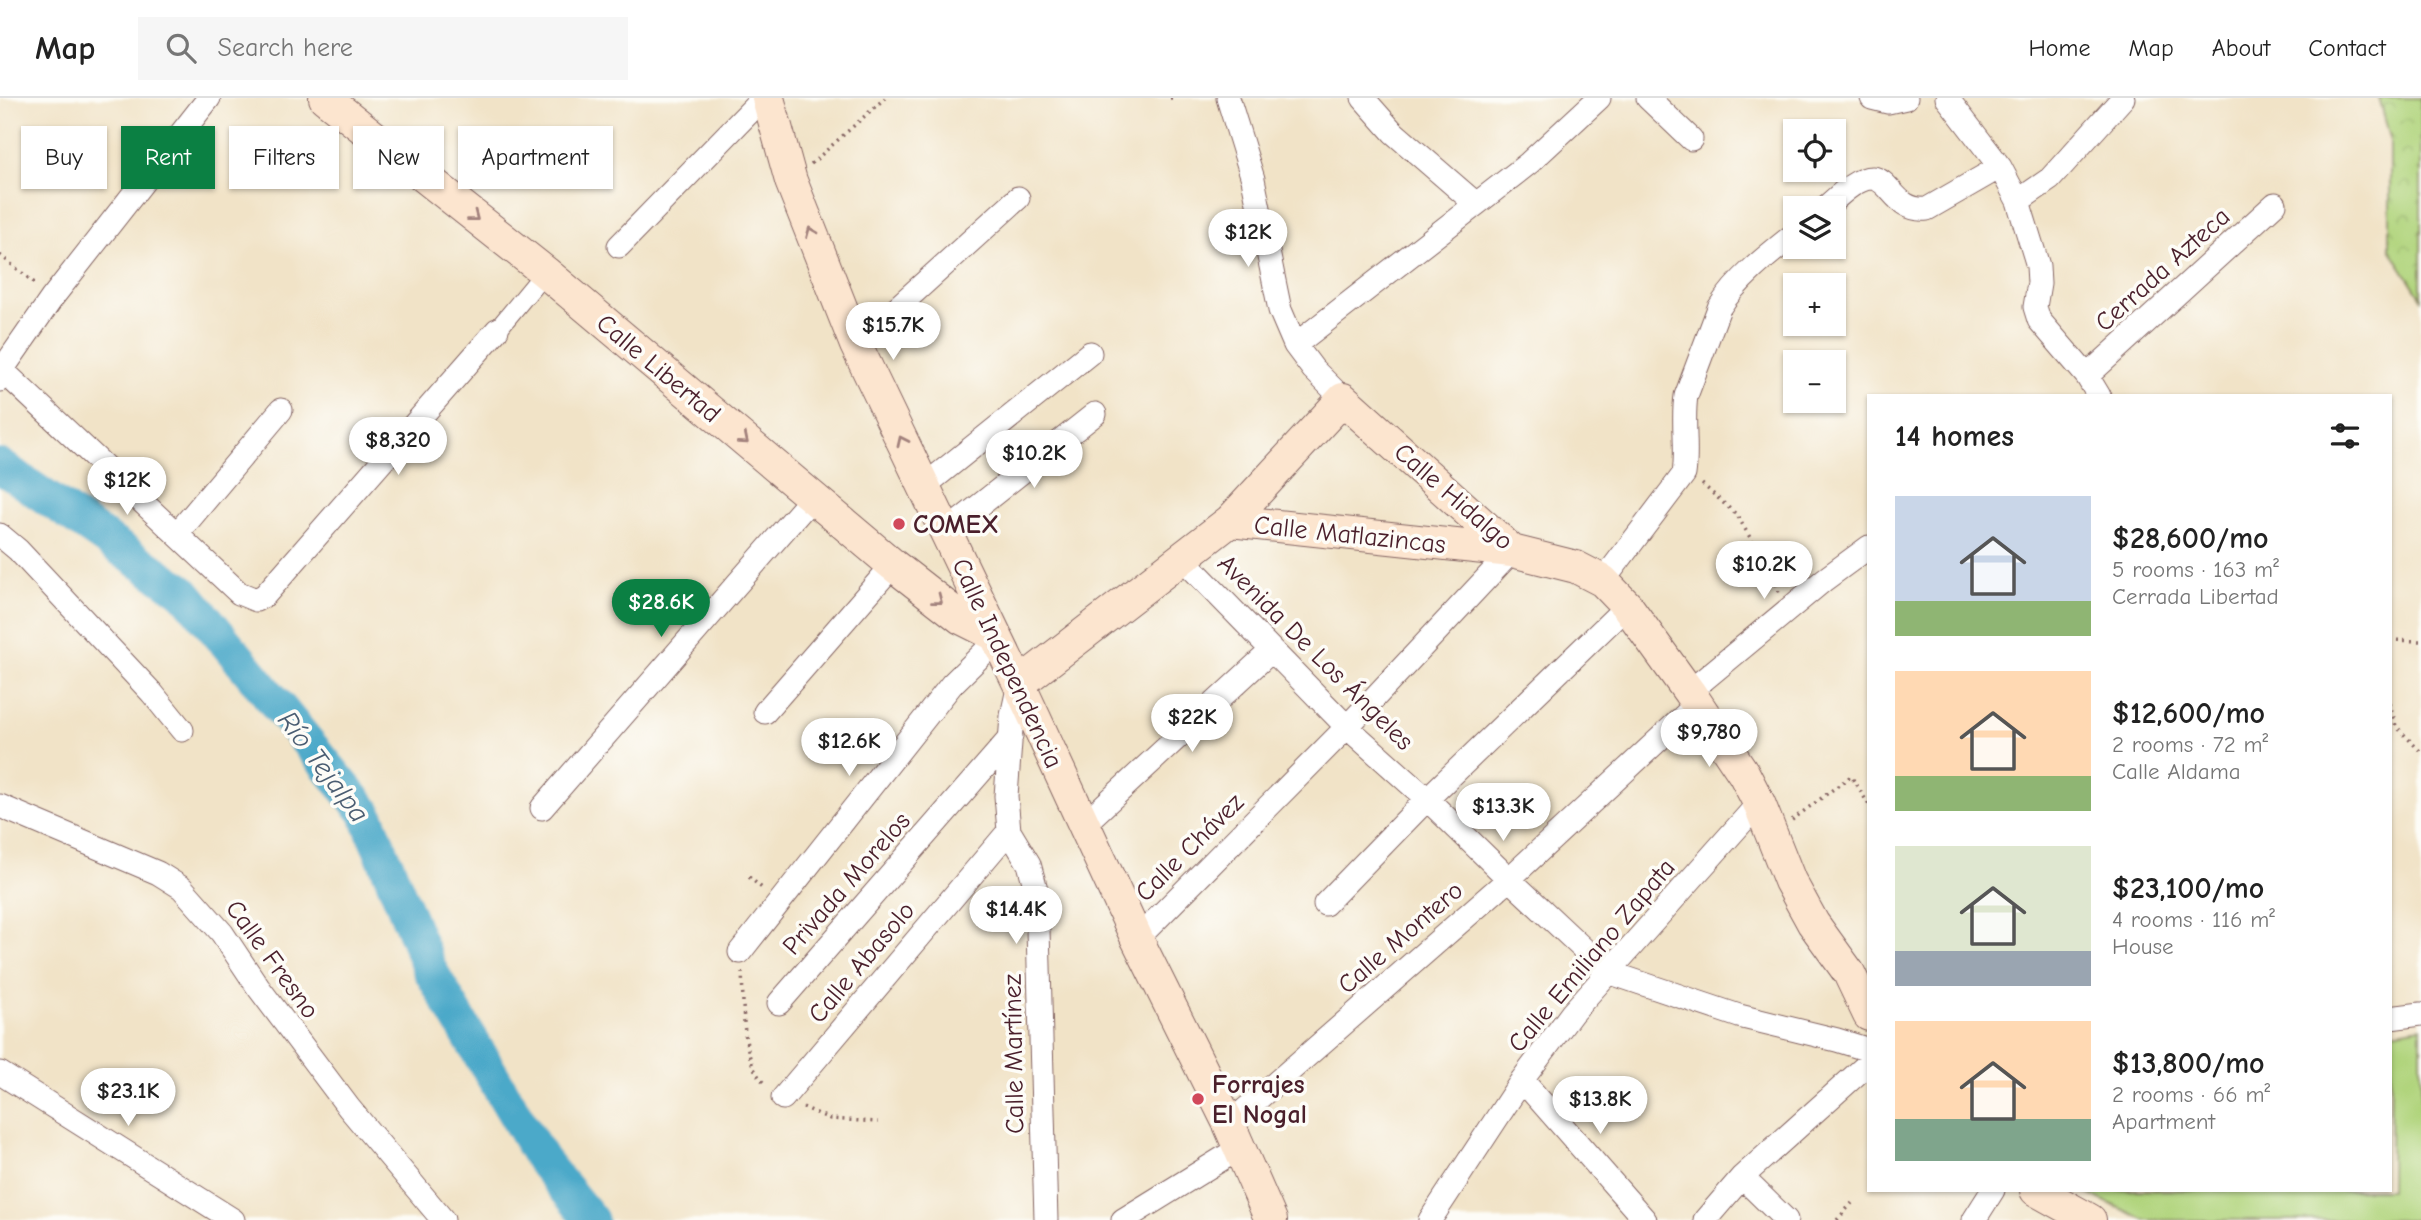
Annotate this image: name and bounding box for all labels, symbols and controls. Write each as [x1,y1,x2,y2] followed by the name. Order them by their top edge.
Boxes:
[138,17,628,80] search box
[35,29,96,67] text: Map
[162,29,200,67] icon: search
[218,33,353,63] text: Search here
[2029,34,2090,62] text: Home
[2128,34,2174,62] text: Map
[2212,34,2270,62] text: About
[2308,34,2386,62] text: Contact
[1783,119,1846,413] map controls
[1783,119,1846,182] button: locate
[21,126,107,189] chip: Buy
[121,126,215,189] chip: Rent
[229,126,339,189] chip: Filters
[353,126,444,189] chip: New
[458,126,613,189] chip: Apartment
[1783,196,1846,259] button: layers
[2089,202,2236,338] street label: Cerrada Azteca
[466,208,479,221] one-way arrow
[1207,209,1289,269] pin: $12K
[1224,218,1272,245] text: $12K
[806,227,820,239] one-way arrow
[1783,273,1846,336] button: +
[836,302,950,362] pin: $15.7K
[590,308,726,429] street label: Calle Libertad
[862,311,924,338] text: $15.7K
[1783,350,1846,413] button: −
[2326,417,2364,455] icon: filters
[341,418,455,477] pin: $8,320
[1895,419,2014,454] text: 14 homes
[365,426,431,453] text: $8,320
[977,430,1091,490] pin: $10.2K
[736,431,748,444] one-way arrow
[896,436,910,448] one-way arrow
[1388,437,1519,556] street label: Calle Hidalgo
[1002,439,1066,466] text: $10.2K
[86,458,168,517] pin: $12K
[103,466,151,493] text: $12K
[913,510,999,540] place label: COMEX
[1253,510,1447,560] street label: Calle Matlazincas
[891,516,907,532] marker: COMEX
[2112,521,2269,556] text: $28,600/mo
[1951,524,2035,608] icon: home
[1707,542,1821,601] pin: $10.2K
[1211,548,1420,757] street label: Avenida De Los Ángeles
[1732,550,1796,577] text: $10.2K
[945,554,1069,773] street label: Calle Independencia
[2112,556,2279,583] text: 5 rooms · 163 m²
[604,580,718,639] pin: $28.6K
[2112,583,2279,610] text: Cerrada Libertad
[628,588,694,615] text: $28.6K
[930,592,942,605] one-way arrow
[1151,694,1233,754] pin: $22K
[2112,696,2265,731] text: $12,600/mo
[1951,699,2035,783] icon: home
[1167,703,1217,730] text: $22K
[271,705,375,828] water label: Río Tejalpa
[1652,710,1766,769] pin: $9,780
[792,718,906,778] pin: $12.6K
[1677,718,1741,745] text: $9,780
[817,727,881,754] text: $12.6K
[2112,731,2268,758] text: 2 rooms · 72 m²
[2112,758,2241,785] text: Calle Aldama
[1446,784,1560,843] pin: $13.3K
[1129,787,1250,908] street label: Calle Chávez
[1472,792,1534,819] text: $13.3K
[777,806,917,961] street label: Privada Morelos
[1502,853,1681,1058] street label: Calle Emiliano Zapata
[2112,871,2264,906] text: $23,100/mo
[1951,874,2035,958] icon: home
[1332,875,1469,1000] street label: Calle Montero
[959,886,1073,946] pin: $14.4K
[219,894,325,1025] street label: Calle Fresno
[985,895,1047,922] text: $14.4K
[802,896,921,1029] street label: Calle Abasolo
[2112,906,2275,933] text: 4 rooms · 116 m²
[2112,933,2174,960] text: House
[998,974,1030,1134] street label: Calle Martínez
[2112,1046,2265,1081] text: $13,800/mo
[1951,1049,2035,1133] icon: home
[71,1068,185,1128] pin: $23.1K
[1212,1070,1307,1130] place label: Forrajes El Nogal
[1543,1076,1657,1136] pin: $13.8K
[97,1077,159,1104] text: $23.1K
[2112,1081,2270,1108] text: 2 rooms · 66 m²
[1568,1085,1632,1112] text: $13.8K
[1190,1091,1206,1107] marker: Forrajes El Nogal
[2112,1108,2215,1135] text: Apartment

